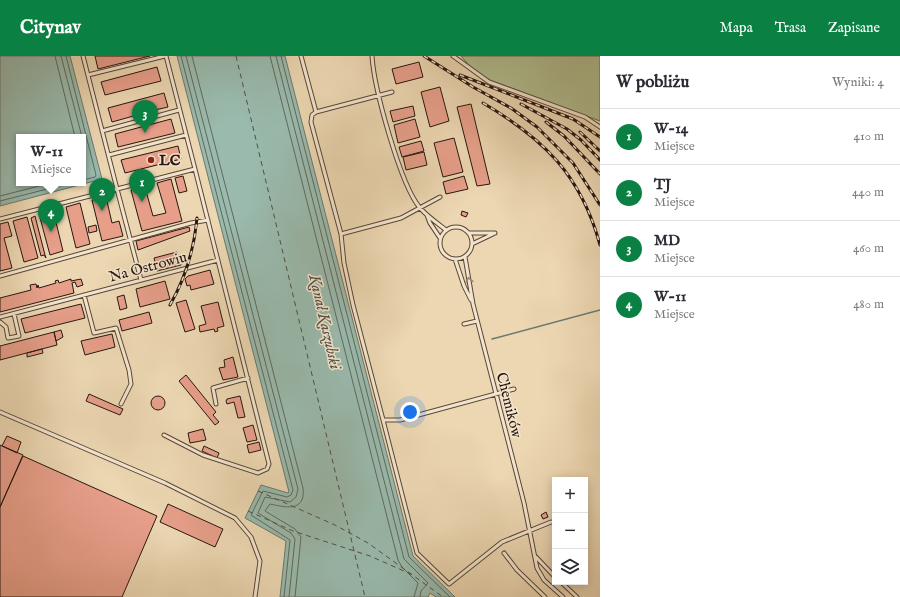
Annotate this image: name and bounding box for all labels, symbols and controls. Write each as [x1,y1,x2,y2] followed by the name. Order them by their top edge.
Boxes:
[20,16,81,40] text: Citynav
[720,19,753,37] text: Mapa
[775,19,806,37] text: Trasa
[828,19,880,37] text: Zapisane
[616,72,689,93] text: W pobliżu
[832,74,884,91] text: Wyniki: 4
[132,100,158,133] pin: 3
[654,119,688,138] text: W-14
[627,128,631,145] text: 1
[854,128,884,145] text: 410 m
[16,134,86,186] popup
[654,138,695,155] text: Miejsce
[31,142,63,161] text: W-11
[159,151,181,170] place label: LC
[146,155,156,165] marker: LC
[31,161,71,178] text: Miejsce
[129,169,155,202] pin: 1
[654,175,671,194] text: TJ
[89,178,115,211] pin: 2
[626,184,632,201] text: 2
[852,184,884,201] text: 440 m
[654,194,695,211] text: Miejsce
[38,199,64,232] pin: 4
[654,231,680,250] text: MD
[627,240,631,257] text: 3
[853,240,884,257] text: 460 m
[107,247,189,287] street label: Na Ostrowiu
[654,250,695,267] text: Miejsce
[303,272,345,373] water label: Kanał Kaszubski
[465,277,473,283] one-way arrow
[654,287,686,306] text: W-11
[626,296,632,313] text: 4
[853,296,884,313] text: 480 m
[654,306,695,323] text: Miejsce
[492,370,527,441] street label: Chemików
[400,402,420,422] your location
[552,477,588,585] map controls
[552,477,588,513] button: +
[552,513,588,549] button: −
[552,549,588,585] button: layers

